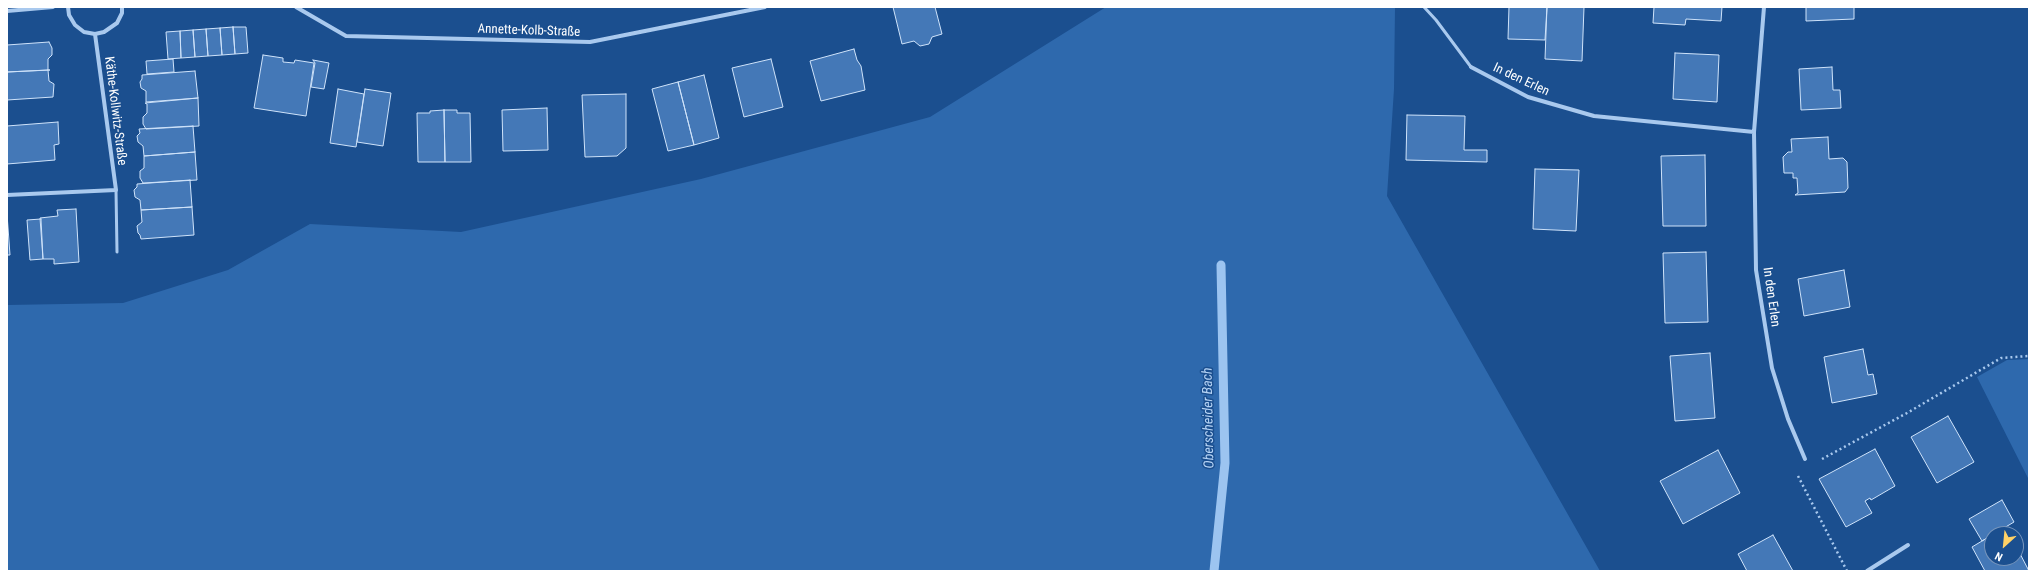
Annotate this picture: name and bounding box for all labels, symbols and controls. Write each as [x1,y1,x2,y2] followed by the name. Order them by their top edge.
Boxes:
[477,21,581,41] street label: Annette-Kolb-Straße
[101,56,129,166] street label: Käthe-Kollwitz-Straße
[1490,60,1552,100] street label: In den Erlen
[1759,266,1783,328] street label: In den Erlen
[1200,367,1218,469] water label: Oberscheider Bach
[1984,526,2024,566] north arrow
[1993,549,2005,564] text: N

